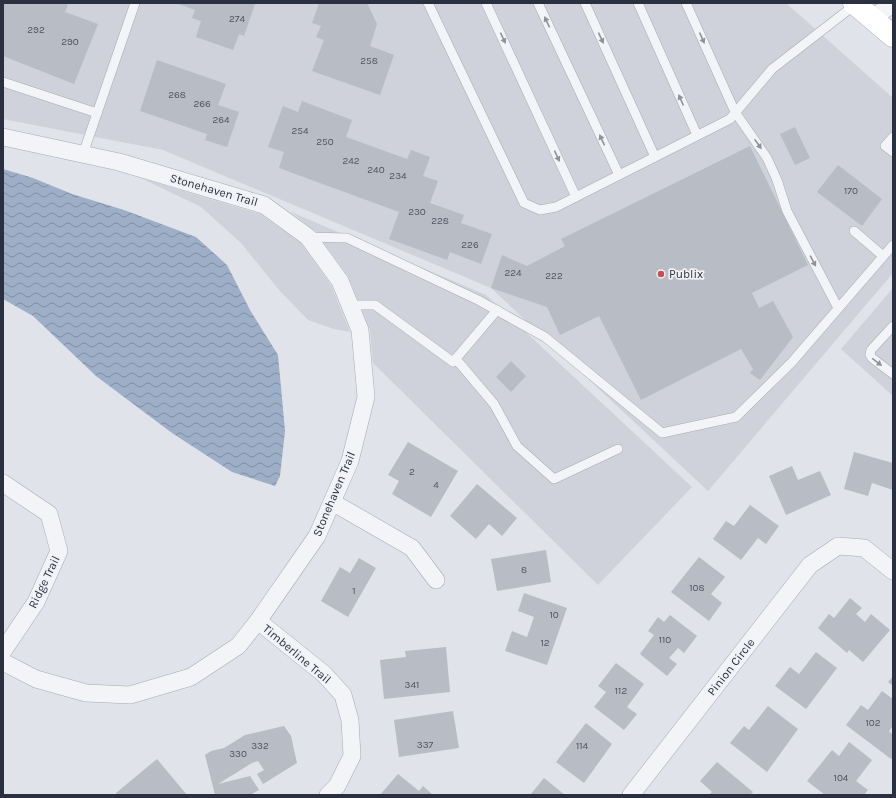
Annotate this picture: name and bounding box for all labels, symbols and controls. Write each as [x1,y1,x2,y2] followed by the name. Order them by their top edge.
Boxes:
[229,13,245,25] house number: 274
[544,17,550,28] one-way arrow
[27,24,45,36] house number: 292
[500,33,506,44] one-way arrow
[599,33,605,45] one-way arrow
[699,33,705,44] one-way arrow
[61,36,79,48] house number: 290
[360,55,378,67] house number: 258
[168,89,186,101] house number: 268
[678,94,684,105] one-way arrow
[193,98,211,110] house number: 266
[212,114,230,126] house number: 264
[291,125,309,137] house number: 254
[599,134,605,146] one-way arrow
[316,136,334,148] house number: 250
[754,139,762,149] one-way arrow
[554,151,560,162] one-way arrow
[342,155,360,167] house number: 242
[367,164,385,176] house number: 240
[389,170,407,182] house number: 234
[168,171,260,209] street label: Stonehaven Trail
[844,185,858,197] house number: 170
[408,206,426,218] house number: 230
[431,215,449,227] house number: 228
[461,239,479,251] house number: 226
[810,255,816,267] one-way arrow
[504,267,522,279] house number: 224
[669,267,703,281] place label: Publix
[656,269,666,279] marker: Publix
[545,270,563,282] house number: 222
[872,358,883,366] one-way arrow
[310,449,358,539] street label: Stonehaven Trail
[409,466,415,478] house number: 2
[433,479,439,491] house number: 4
[25,553,63,611] street label: Ridge Trail
[521,564,527,576] house number: 8
[689,582,705,594] house number: 108
[352,585,356,597] house number: 1
[549,609,559,621] house number: 10
[260,621,334,687] street label: Timberline Trail
[659,634,671,646] house number: 110
[704,636,758,698] street label: Pinion Circle
[540,637,550,649] house number: 12
[405,679,419,691] house number: 341
[615,685,627,697] house number: 112
[865,717,881,729] house number: 102
[417,739,434,751] house number: 337
[251,740,269,752] house number: 332
[576,740,589,752] house number: 114
[229,748,247,760] house number: 330
[834,772,849,784] house number: 104

